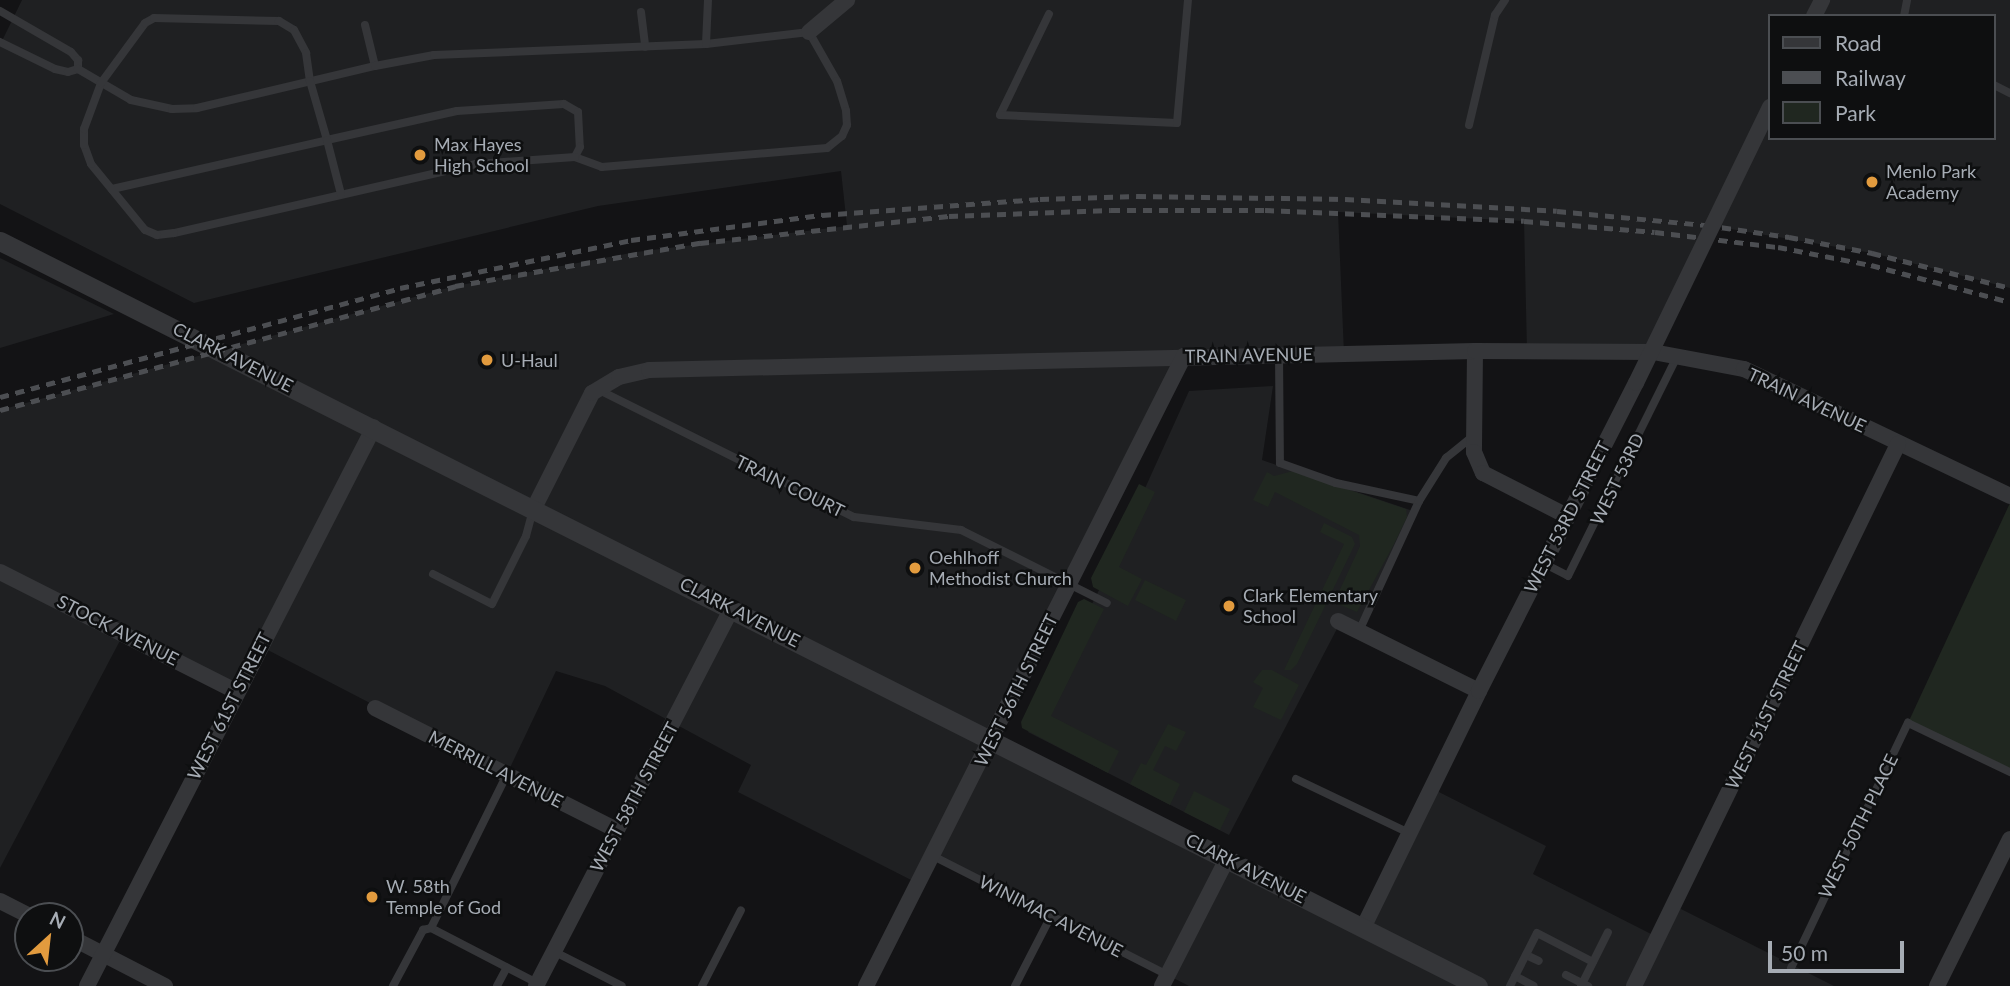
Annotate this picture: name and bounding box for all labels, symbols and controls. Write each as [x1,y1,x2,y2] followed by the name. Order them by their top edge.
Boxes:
[1769,14,1996,140] legend
[1835,30,1882,55] text: Road
[1835,65,1906,90] text: Railway
[1835,100,1876,125] text: Park
[434,134,529,176] place label: Max Hayes High School
[412,147,428,163] marker: Max Hayes High School
[1886,161,1976,204] place label: Menlo Park Academy
[1864,174,1880,190] marker: Menlo Park Academy
[169,317,297,397] street label: CLARK AVENUE
[1184,343,1314,367] street label: TRAIN AVENUE
[501,349,558,371] place label: U-Haul
[479,352,495,368] marker: U-Haul
[1744,363,1870,437] street label: TRAIN AVENUE
[1585,429,1649,529] street label: WEST 53RD
[1519,437,1615,597] street label: WEST 53RD STREET
[732,450,848,522] street label: TRAIN COURT
[929,547,1072,590] place label: Oehlhoff Methodist Church
[907,560,923,576] marker: Oehlhoff Methodist Church
[676,572,804,652] street label: CLARK AVENUE
[1243,585,1378,628] place label: Clark Elementary School
[53,590,183,670] street label: STOCK AVENUE
[1221,598,1237,614] marker: Clark Elementary School
[970,610,1062,770] street label: WEST 56TH STREET
[182,628,276,784] street label: WEST 61ST STREET
[1721,637,1811,793] street label: WEST 51ST STREET
[585,718,683,876] street label: WEST 58TH STREET
[425,726,567,812] street label: MERRILL AVENUE
[1814,750,1902,902] street label: WEST 50TH PLACE
[1182,828,1310,908] street label: CLARK AVENUE
[975,870,1127,962] street label: WINIMAC AVENUE
[386,876,501,918] place label: W. 58th Temple of God
[364,889,380,905] marker: W. 58th Temple of God
[14,902,84,972] north arrow
[46,906,70,933] text: N
[1772,926,1909,970] scale bar
[1781,940,1828,965] text: 50 m

